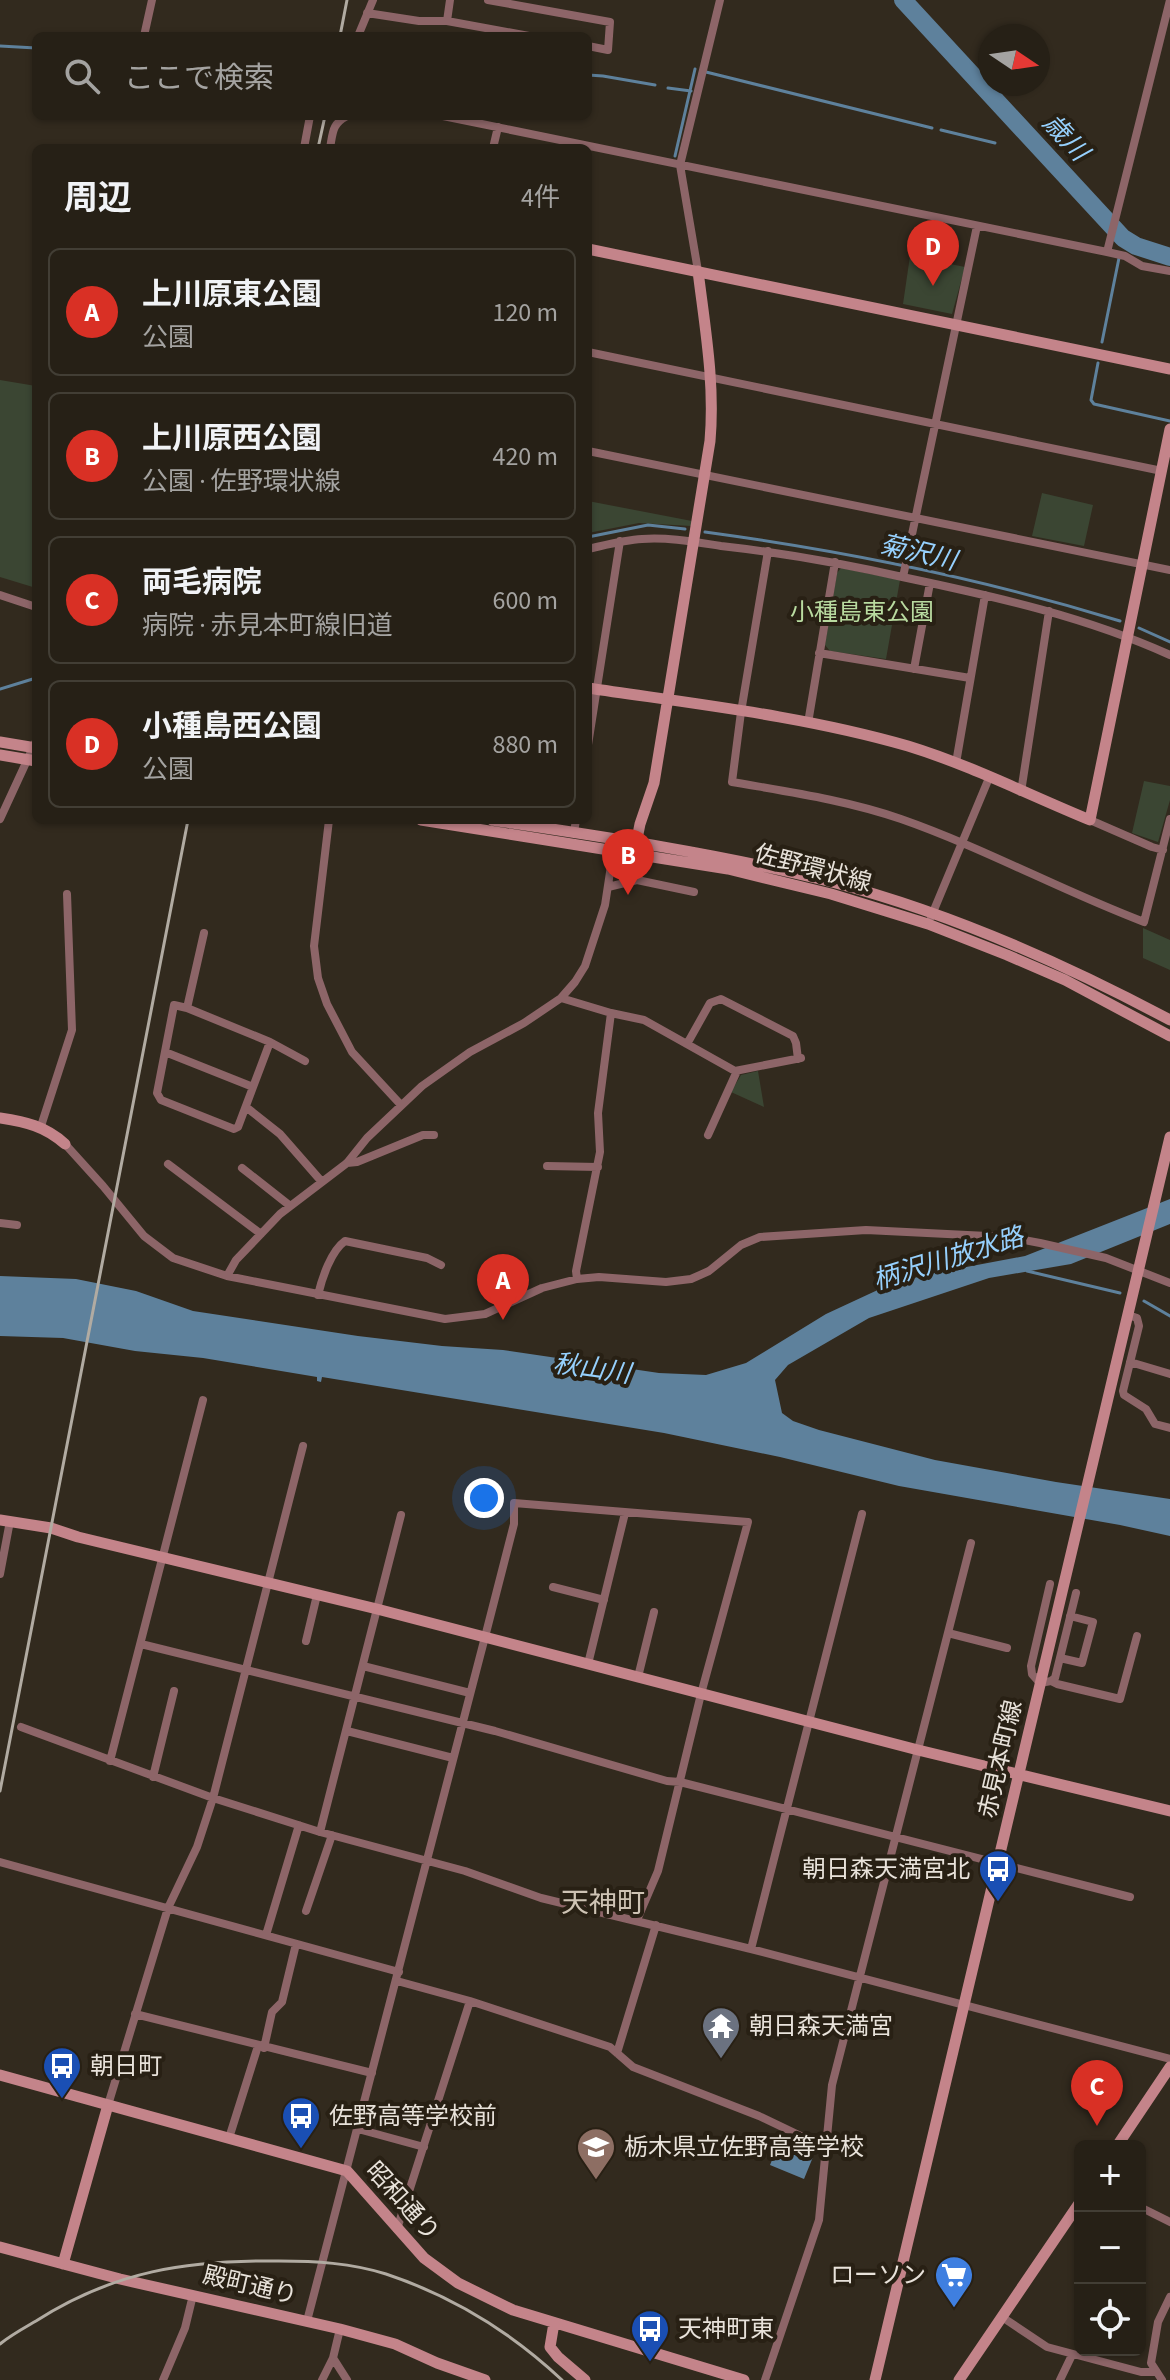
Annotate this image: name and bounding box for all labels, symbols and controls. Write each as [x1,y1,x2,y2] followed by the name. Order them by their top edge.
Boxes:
[978,24,1050,96] north arrow
[32,32,592,120] search box
[60,54,104,98] icon: search
[124,57,274,100] text: ここで検索
[1034,106,1099,171] water label: 歳川
[64,174,132,223] text: 周辺
[521,179,560,216] text: 4件
[907,220,959,286] pin: D
[142,273,322,316] text: 上川原東公園
[85,294,99,331] text: A
[492,294,558,331] text: 120 m
[142,319,194,356] text: 公園
[142,417,322,460] text: 上川原西公園
[84,438,100,475] text: B
[492,438,558,475] text: 420 m
[142,463,341,500] text: 公園 · 佐野環状線
[876,526,963,580] water label: 菊沢川
[142,561,262,604] text: 両毛病院
[84,582,100,619] text: C
[492,582,558,619] text: 600 m
[790,595,934,630] park label: 小種島東公園
[142,607,393,644] text: 病院 · 赤見本町線旧道
[142,705,322,748] text: 小種島西公園
[84,726,100,763] text: D
[492,726,558,763] text: 880 m
[142,751,194,788] text: 公園
[602,829,654,895] pin: B
[750,836,875,901] street label: 佐野環状線
[868,1217,1030,1299] water label: 柄沢川放水路
[477,1254,529,1320] pin: A
[551,1345,636,1393] water label: 秋山川
[464,1478,504,1518] your location
[970,1697,1031,1822] street label: 赤見本町線
[977,1848,1019,1903] bus stop icon: 朝日森天満宮北
[802,1852,970,1887] place label: 朝日森天満宮北
[561,1883,645,1923] district label: 天神町
[700,2005,742,2060] temple icon: 朝日森天満宮
[749,2009,893,2044] place label: 朝日森天満宮
[41,2045,83,2100] bus stop icon: 朝日町
[90,2049,162,2084] place label: 朝日町
[1071,2060,1123,2126] pin: C
[280,2095,322,2150] bus stop icon: 佐野高等学校前
[329,2099,497,2134] place label: 佐野高等学校前
[575,2126,617,2181] school or university icon: 栃木県立佐野高等学校
[624,2130,864,2165] place label: 栃木県立佐野高等学校
[1074,2140,1146,2356] map controls
[1074,2140,1146,2212] button: +
[358,2154,448,2249] street label: 昭和通り
[1074,2212,1146,2284] button: −
[933,2254,975,2309] supermarket icon: ローソン
[199,2258,301,2313] street label: 殿町通り
[830,2258,926,2293] place label: ローソン
[1074,2284,1146,2356] button: locate
[629,2308,671,2363] bus stop icon: 天神町東
[678,2312,774,2347] place label: 天神町東

